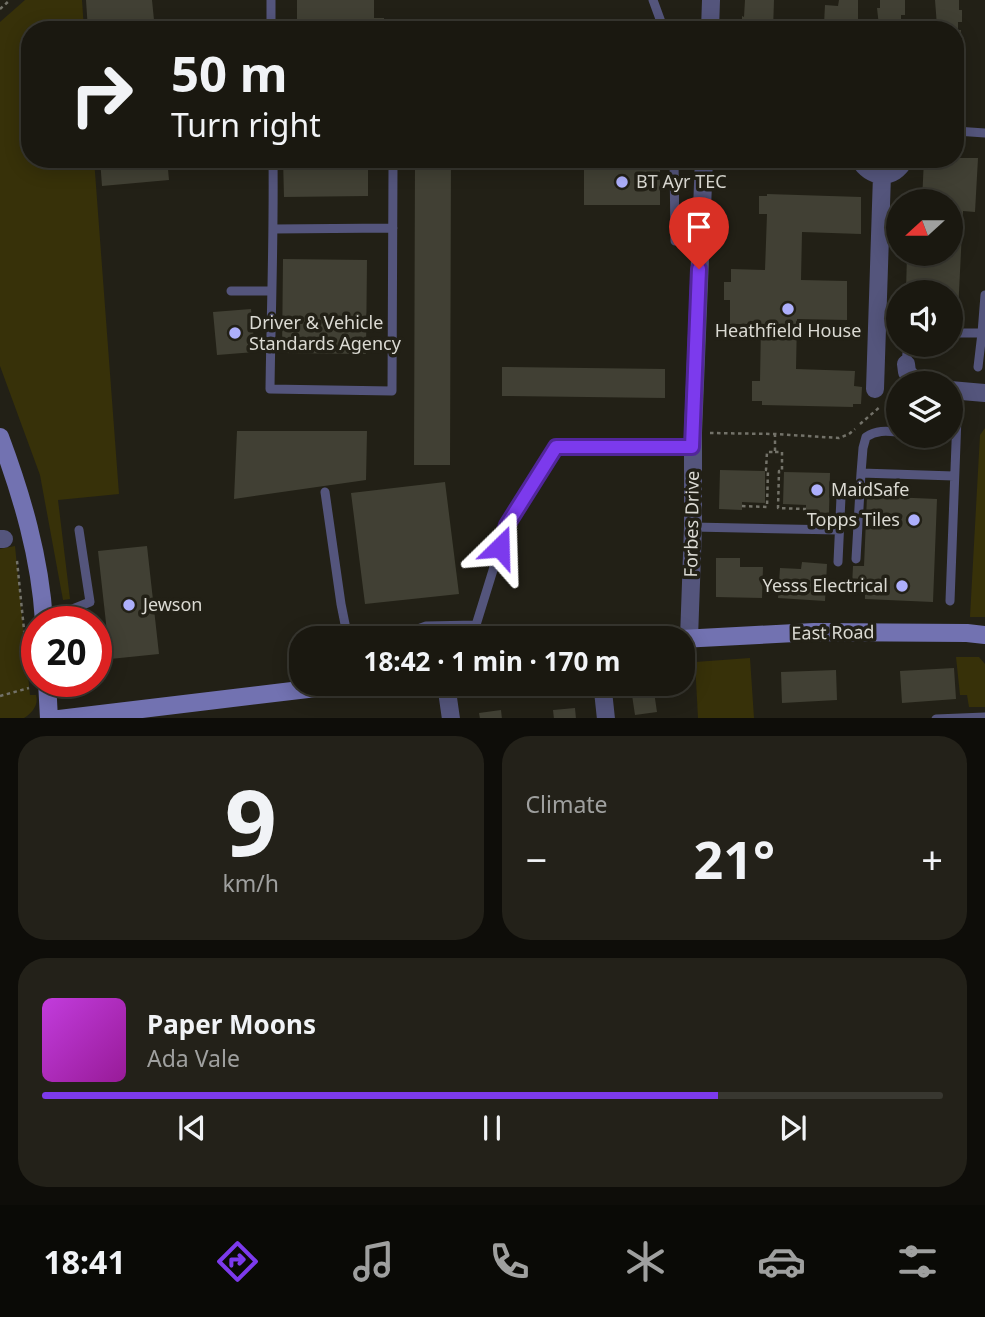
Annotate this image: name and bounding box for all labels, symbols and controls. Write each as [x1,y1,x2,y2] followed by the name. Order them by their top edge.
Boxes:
[171,40,288,106] text: 50 m
[56,49,147,140] icon: right
[171,103,321,146] text: Turn right
[636,169,727,193] place label: BT Ayr TEC
[614,174,630,190] marker: BT Ayr TEC
[886,189,962,266] north arrow
[886,189,963,448] map controls
[669,197,729,269] pin
[680,208,718,246] icon: arrive
[886,280,963,357] button: sound
[780,301,796,317] marker: Heathfield House
[249,310,402,355] place label: Driver & Vehicle Standards Agency
[715,318,861,342] place label: Heathfield House
[227,325,243,341] marker: Driver & Vehicle Standards Agency
[886,371,963,448] button: layers
[678,470,704,578] street label: Forbes Drive
[831,477,909,501] place label: MaidSafe
[809,482,825,498] marker: MaidSafe
[807,507,900,531] place label: Topps Tiles
[463,510,537,584] position arrow
[906,512,922,528] marker: Topps Tiles
[763,573,888,597] place label: Yesss Electrical
[894,578,910,594] marker: Yesss Electrical
[141,592,203,616] place label: Jewson
[121,597,137,613] marker: Jewson
[21,606,112,697] speed limit sign: 20
[791,619,875,645] street label: East Road
[364,643,620,679] text: 18:42 · 1 min · 170 m
[225,759,277,883] text: 9
[526,788,608,820] text: Climate
[693,823,775,894] text: 21°
[526,833,547,885] text: −
[921,833,943,885] text: +
[222,867,279,899] text: km/h
[147,1006,316,1042] text: Paper Moons
[147,1042,240,1074] text: Ada Vale
[173,1109,211,1147] icon: previous
[473,1109,511,1147] icon: pause
[774,1109,812,1147] icon: next
[213,1237,262,1286] icon: directions
[349,1237,398,1286] icon: music
[485,1237,534,1286] icon: phone
[621,1237,670,1286] icon: climate
[757,1237,806,1286] icon: car
[893,1237,942,1286] icon: filters
[43,1240,126,1283] text: 18:41

